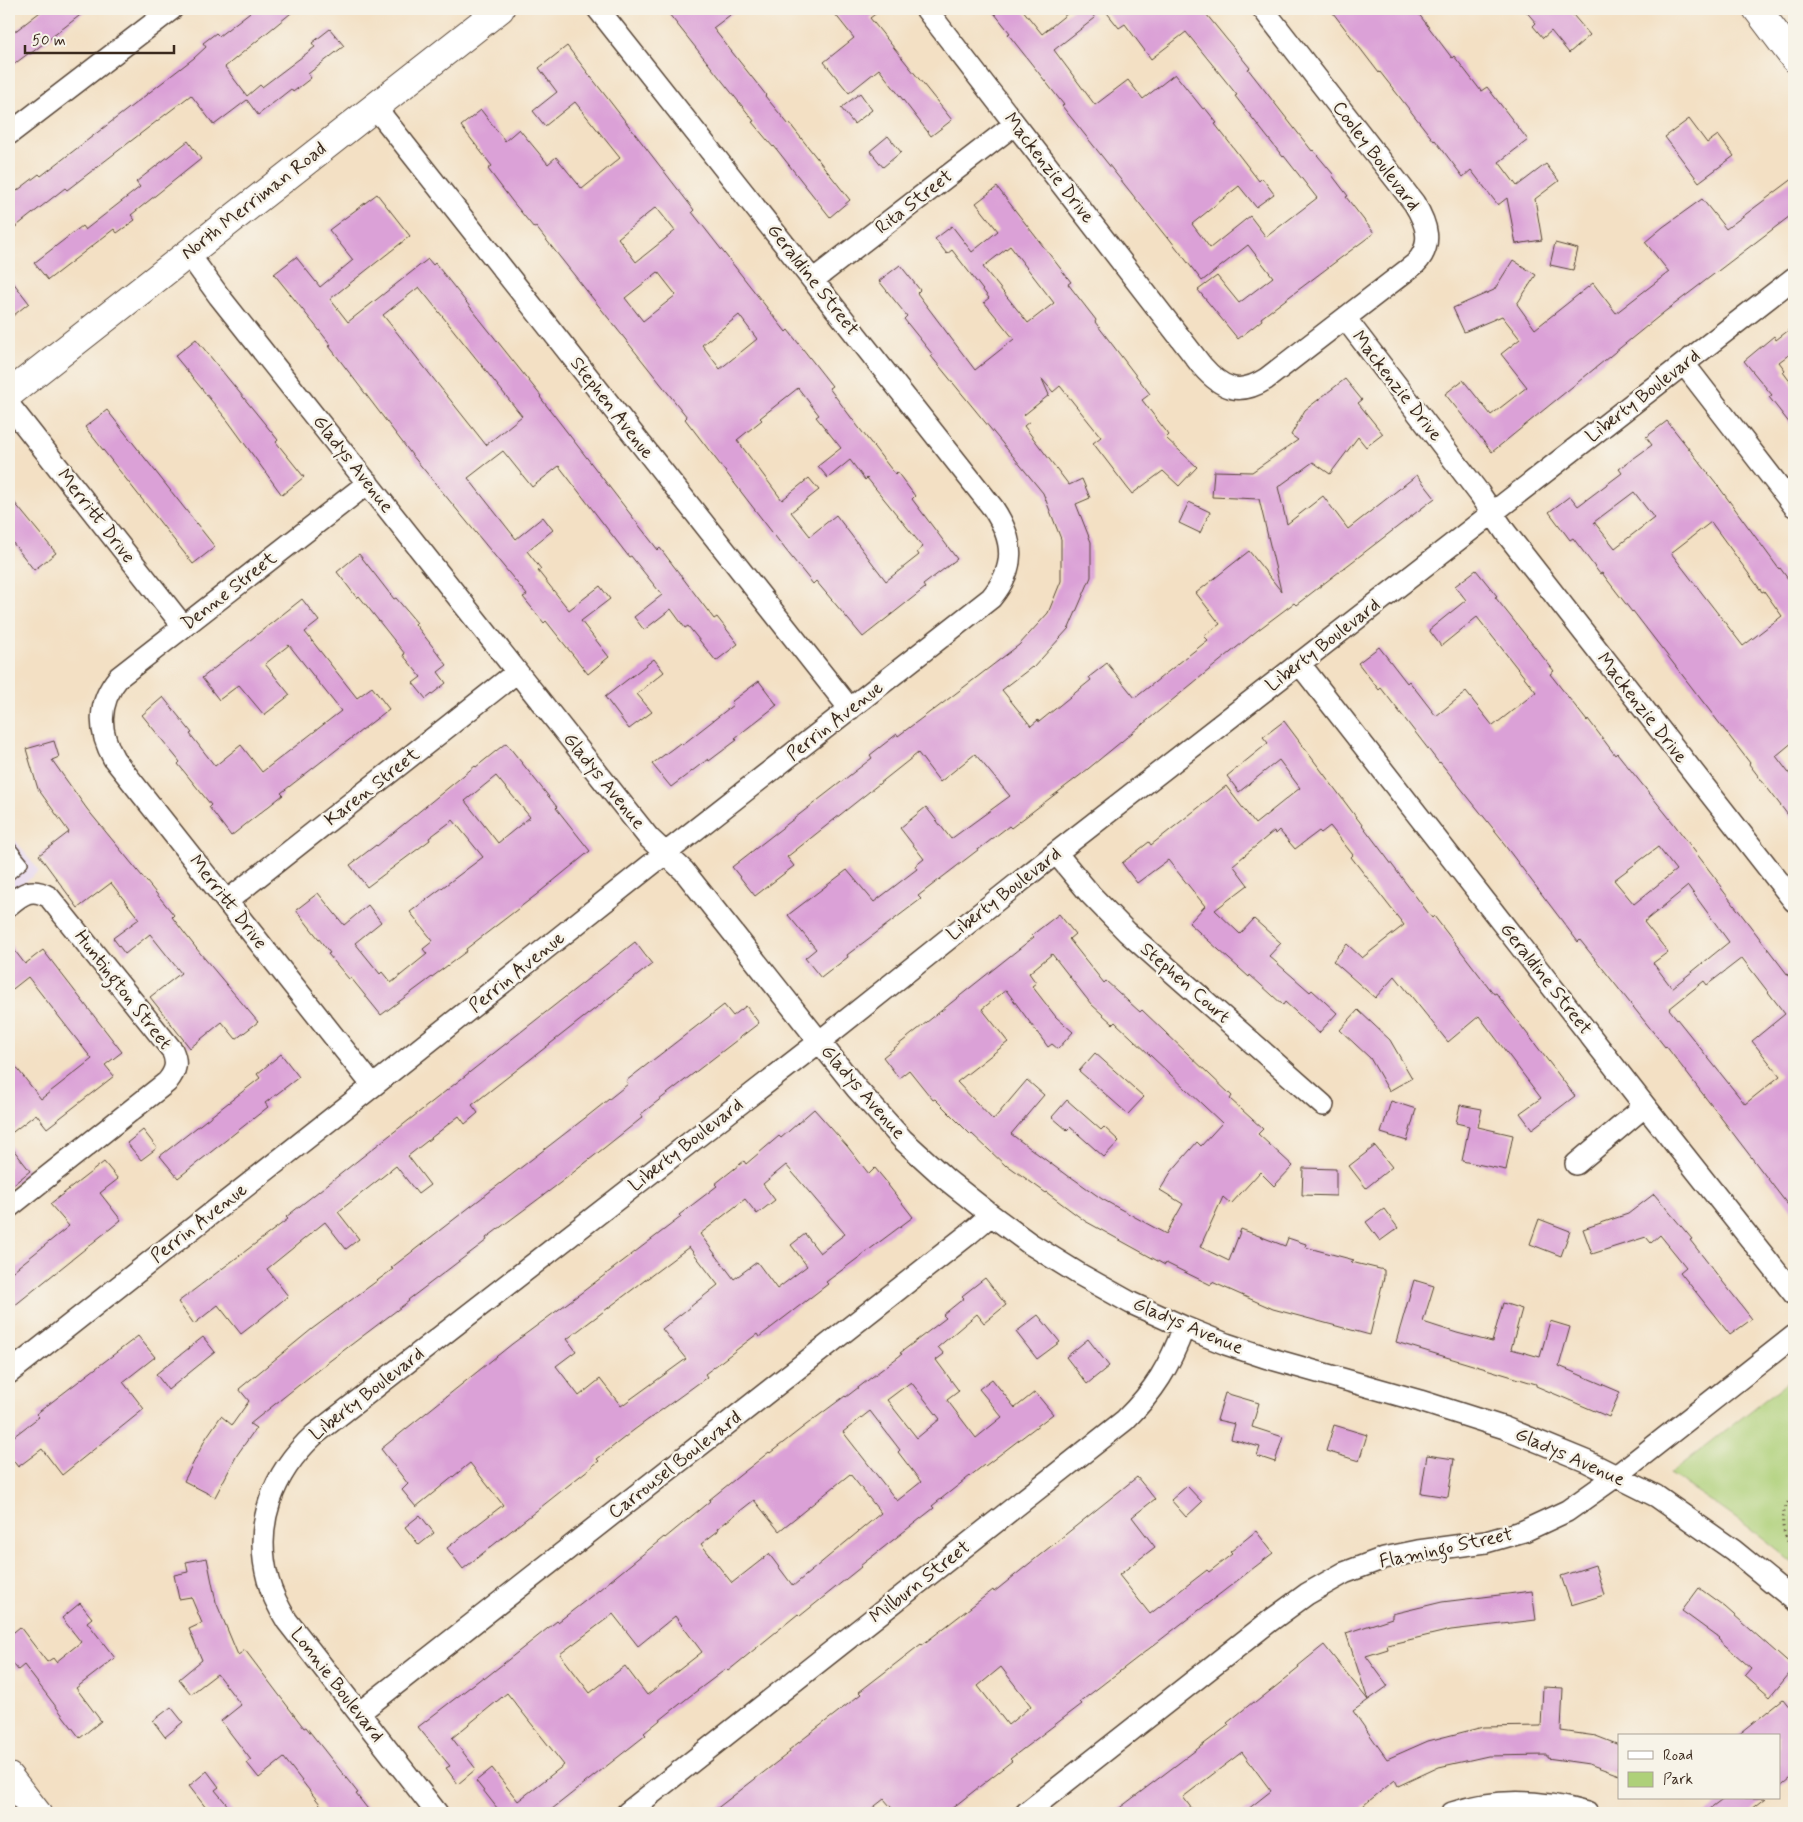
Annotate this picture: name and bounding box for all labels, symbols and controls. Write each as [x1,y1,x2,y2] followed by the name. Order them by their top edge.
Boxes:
[25,22,174,54] scale bar
[32,31,66,51] text: 50 m
[1326,96,1426,216] street label: Cooley Boulevard
[998,107,1100,229] street label: Mackenzie Drive
[176,136,332,266] street label: North Merriman Road
[870,164,958,240] street label: Rita Street
[761,219,865,341] street label: Geraldine Street
[1346,325,1448,447] street label: Mackenzie Drive
[1581,343,1705,449] street label: Liberty Boulevard
[564,352,660,464] street label: Stephen Avenue
[306,410,399,519] street label: Gladys Avenue
[51,464,141,568] street label: Merritt Drive
[176,546,282,636] street label: Denne Street
[1261,592,1385,698] street label: Liberty Boulevard
[1591,647,1693,769] street label: Mackenzie Drive
[781,675,889,767] street label: Perrin Avenue
[556,727,651,835] street label: Gladys Avenue
[319,742,425,832] street label: Karen Street
[942,841,1066,947] street label: Liberty Boulevard
[183,850,273,954] street label: Merritt Drive
[1494,918,1598,1040] street label: Geraldine Street
[66,925,178,1057] street label: Huntington Street
[464,926,570,1018] street label: Perrin Avenue
[1135,937,1235,1029] street label: Stephen Court
[814,1039,911,1145] street label: Gladys Avenue
[624,1092,748,1198] street label: Liberty Boulevard
[145,1177,253,1269] street label: Perrin Avenue
[1129,1291,1247,1361] street label: Gladys Avenue
[305,1341,429,1447] street label: Liberty Boulevard
[603,1405,747,1525] street label: Carrousel Boulevard
[1511,1422,1629,1493] street label: Gladys Avenue
[1377,1522,1516,1577] street label: Flamingo Street
[864,1535,976,1629] street label: Milburn Street
[284,1623,390,1747] street label: Lonnie Boulevard
[1618,1734,1780,1800] legend
[1663,1746,1693,1766] text: Road
[1663,1770,1693,1790] text: Park

